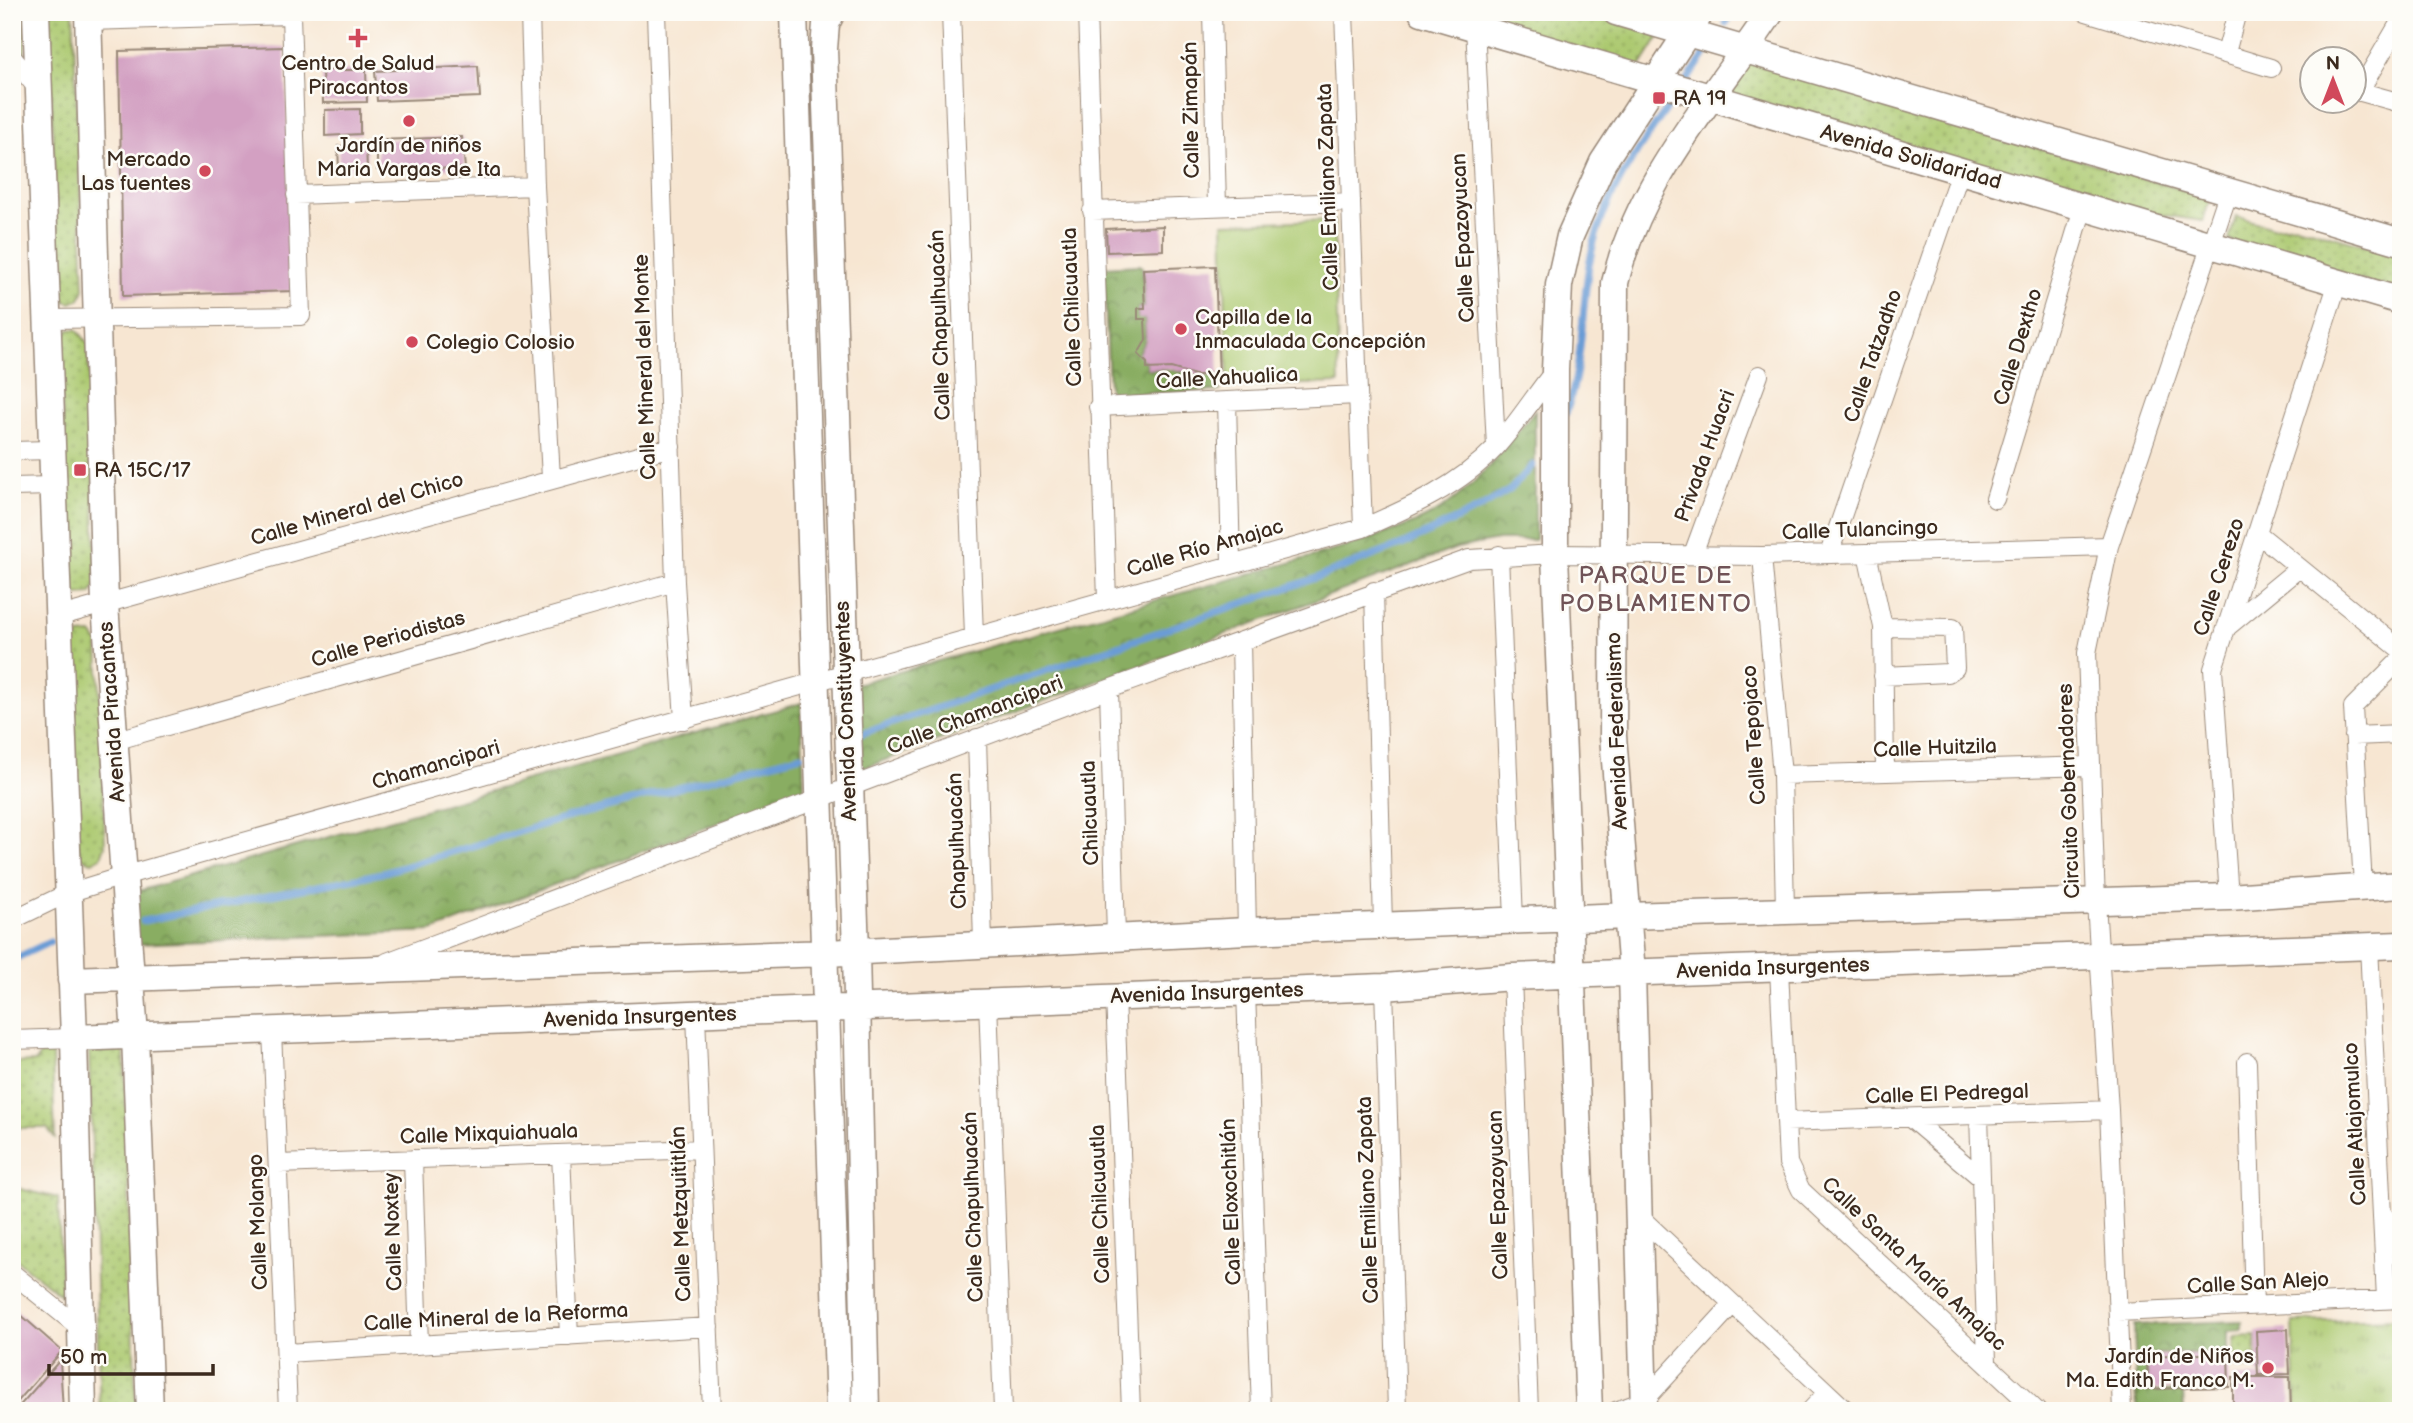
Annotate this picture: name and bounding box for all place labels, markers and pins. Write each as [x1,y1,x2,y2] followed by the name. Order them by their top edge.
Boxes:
[348,28,368,48] marker: Centro de Salud Piracantos
[281,51,435,100] place label: Centro de Salud Piracantos
[1673,86,1727,111] place label: RA 19
[1651,90,1667,106] marker: RA 19
[401,113,417,129] marker: Jardín de niños Maria Vargas de Ita
[317,133,501,182] place label: Jardín de niños Maria Vargas de Ita
[81,147,191,196] place label: Mercado Las fuentes
[197,163,213,179] marker: Mercado Las fuentes
[1195,305,1426,354] place label: Capilla de la Inmaculada Concepción
[1173,321,1189,337] marker: Capilla de la Inmaculada Concepción
[426,330,575,355] place label: Colegio Colosio
[404,334,420,350] marker: Colegio Colosio
[94,458,191,483] place label: RA 15C/17
[72,462,88,478] marker: RA 15C/17
[2065,1344,2254,1393] place label: Jardín de Niños Ma. Edith Franco M.
[2260,1360,2276,1376] marker: Jardín de Niños Ma. Edith Franco M.

